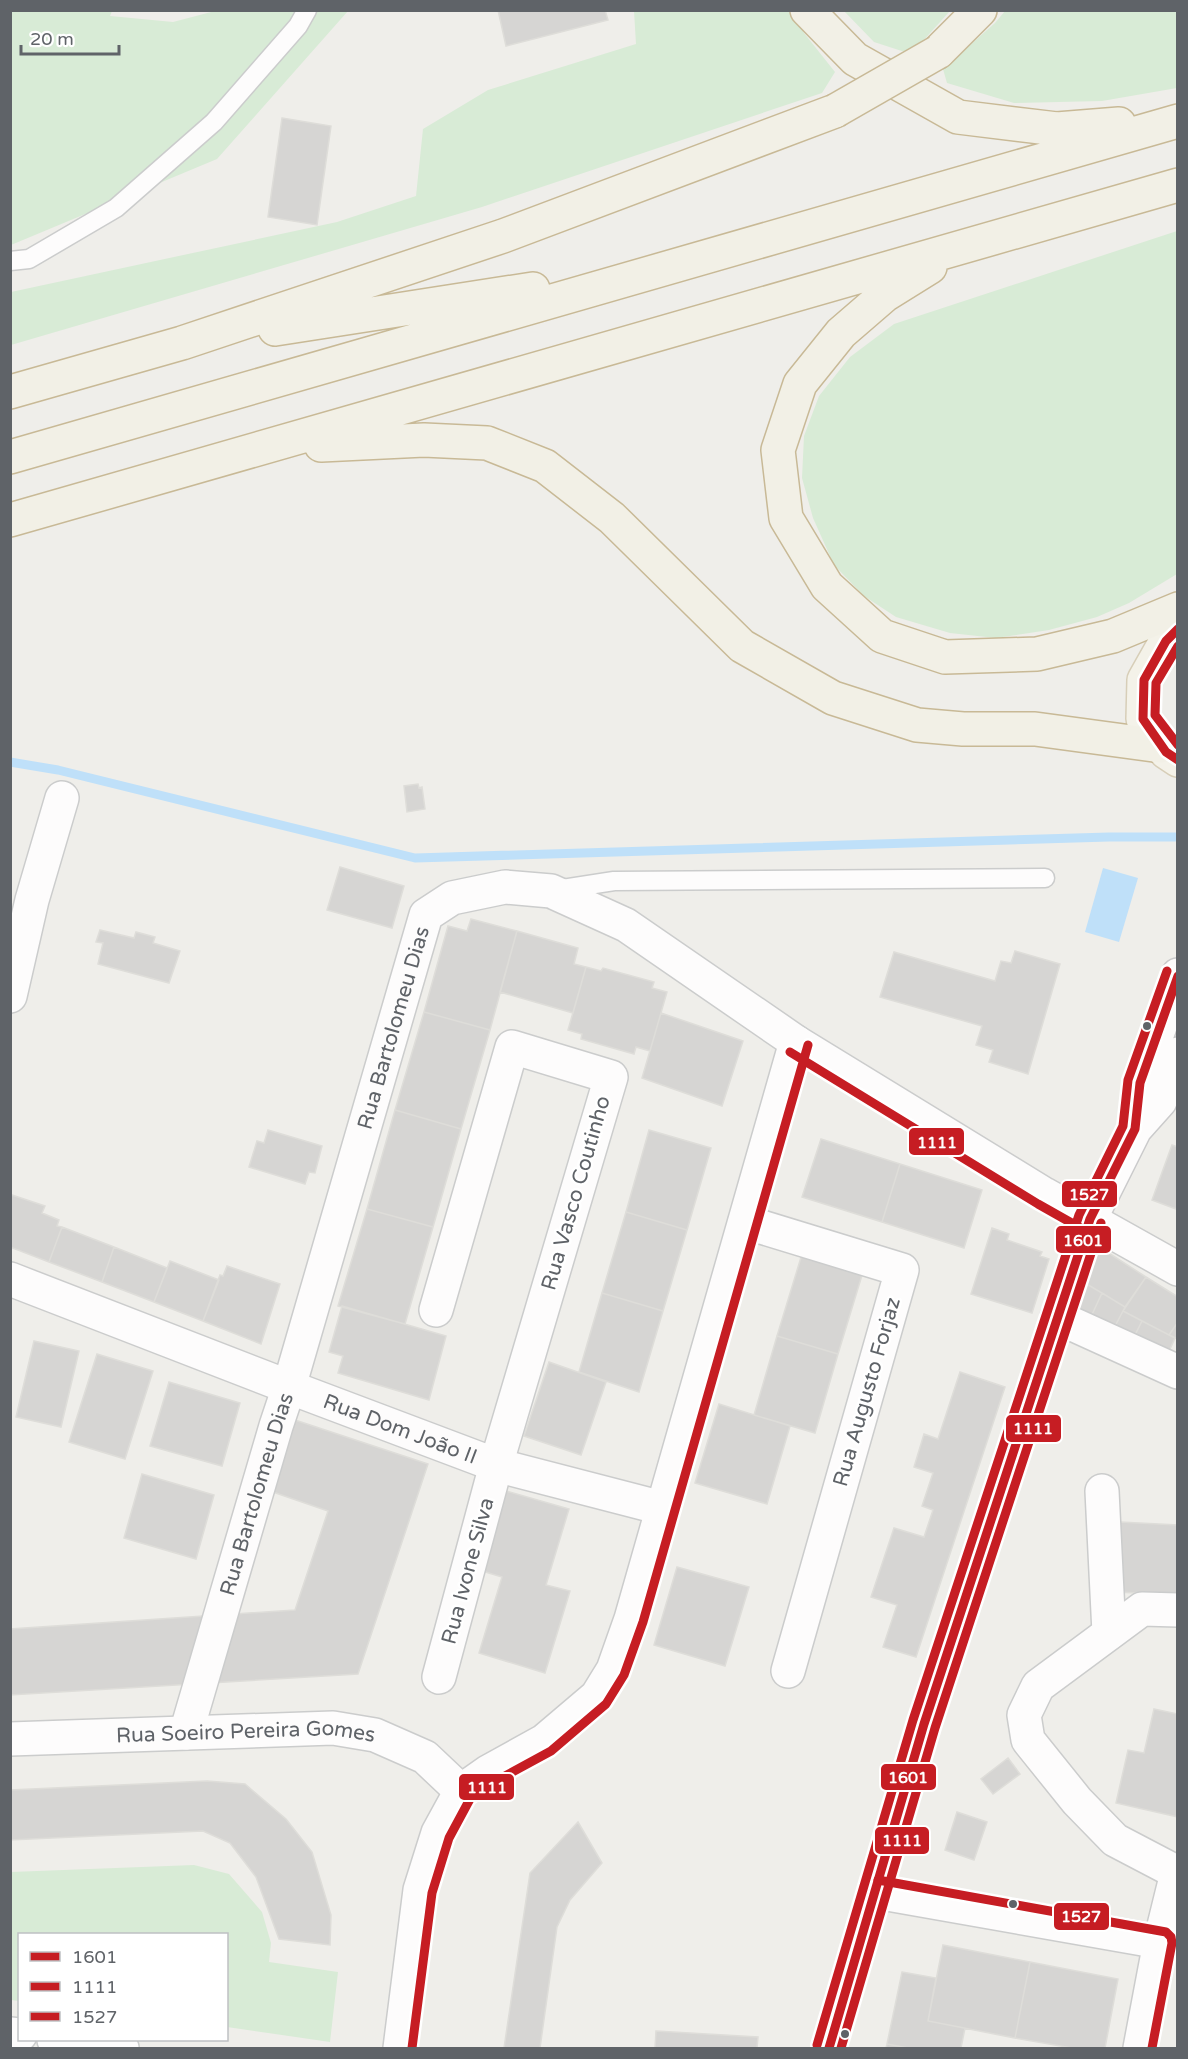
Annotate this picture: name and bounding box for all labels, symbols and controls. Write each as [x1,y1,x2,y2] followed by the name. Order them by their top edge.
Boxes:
[21,18,118,56] scale bar
[30,28,74,50] text: 20 m
[352,923,435,1132] street label: Rua Bartolomeu Dias
[1141,1020,1153,1032] unlabelled marker
[536,1093,616,1293] street label: Rua Vasco Coutinho
[908,1127,965,1156] line badge: 1111
[917,1133,957,1153] text: 1111
[1061,1180,1118,1208] line badge: 1527
[1069,1185,1109,1205] text: 1527
[1055,1225,1112,1254] line badge: 1601
[1063,1231,1103,1251] text: 1601
[828,1295,906,1489] street label: Rua Augusto Forjaz
[320,1389,481,1469] street label: Rua Dom João II
[214,1390,299,1598] street label: Rua Bartolomeu Dias
[1005,1414,1062,1443] line badge: 1111
[1013,1419,1053,1439] text: 1111
[436,1495,500,1647] street label: Rua Ivone Silva
[116,1715,377,1748] street label: Rua Soeiro Pereira Gomes
[880,1763,937,1791] line badge: 1601
[888,1768,928,1788] text: 1601
[458,1773,515,1801] line badge: 1111
[467,1778,507,1798] text: 1111
[874,1826,930,1855] line badge: 1111
[882,1831,922,1851] text: 1111
[1007,1898,1019,1910] unlabelled marker
[1053,1902,1110,1931] line badge: 1527
[1061,1907,1101,1927] text: 1527
[18,1933,228,2041] legend
[72,1946,117,1968] text: 1601
[72,1976,117,1998] text: 1111
[72,2006,117,2028] text: 1527
[839,2028,851,2040] unlabelled marker

